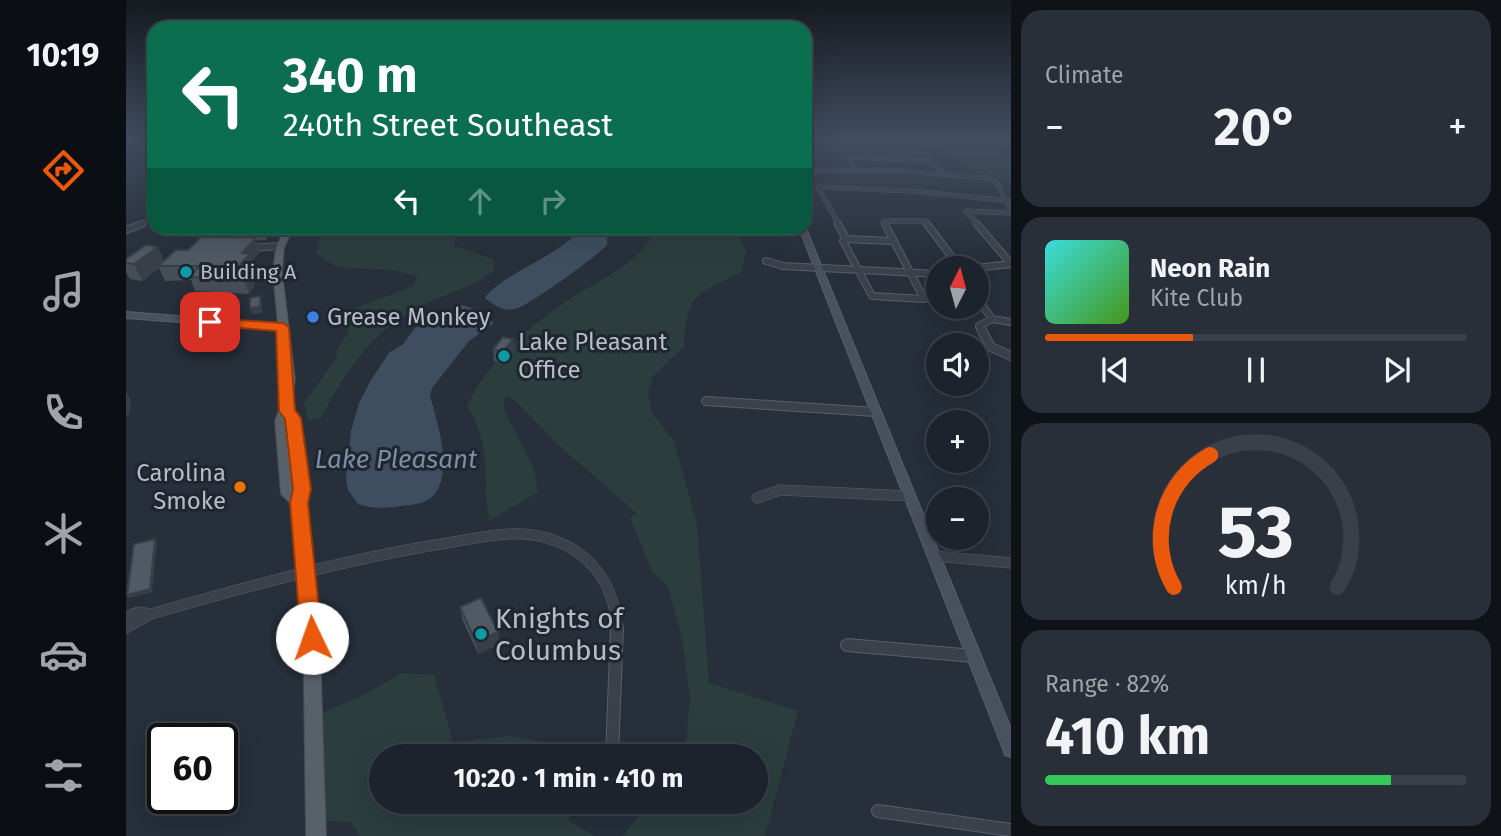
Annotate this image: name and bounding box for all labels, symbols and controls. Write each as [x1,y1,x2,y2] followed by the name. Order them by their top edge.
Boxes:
[27,36,99,74] text: 10:19
[283,46,418,105] text: 340 m
[168,49,259,140] icon: left
[1045,61,1124,89] text: Climate
[1214,96,1298,159] text: 20°
[1045,104,1064,150] text: −
[1448,104,1467,150] text: +
[283,106,613,144] text: 240th Street Southeast
[39,146,88,195] icon: directions
[388,182,426,220] icon: left
[461,182,499,220] icon: ahead
[534,182,572,220] icon: right
[1150,253,1270,284] text: Neon Rain
[926,256,989,318] north arrow
[926,256,989,550] map controls
[200,259,296,285] place label: Building A
[178,264,194,280] marker: Building A
[39,267,88,316] icon: music
[1150,284,1243,312] text: Kite Club
[180,292,240,352] pin
[191,303,229,341] icon: arrive
[327,303,491,331] place label: Grease Monkey
[305,309,321,325] marker: Grease Monkey
[518,328,668,384] place label: Lake Pleasant Office
[926,333,989,396] button: sound
[496,348,512,364] marker: Lake Pleasant Office
[1096,351,1134,389] icon: previous
[1237,351,1275,389] icon: pause
[1378,351,1416,389] icon: next
[39,388,88,437] icon: phone
[926,410,989,473] button: +
[315,444,478,475] water label: Lake Pleasant
[136,459,226,515] place label: Carolina Smoke
[232,479,248,495] marker: Carolina Smoke
[926,487,989,550] button: −
[1218,490,1294,577] text: 53
[39,509,88,558] icon: climate
[1225,571,1287,601] text: km/h
[275,601,349,675] position arrow
[495,602,626,667] place label: Knights of Columbus
[473,626,489,642] marker: Knights of Columbus
[39,630,88,679] icon: car
[1045,670,1169,698] text: Range · 82%
[1045,705,1210,768] text: 410 km
[147,723,238,814] speed limit sign: 60
[39,751,88,800] icon: filters
[453,763,684,794] text: 10:20 · 1 min · 410 m

